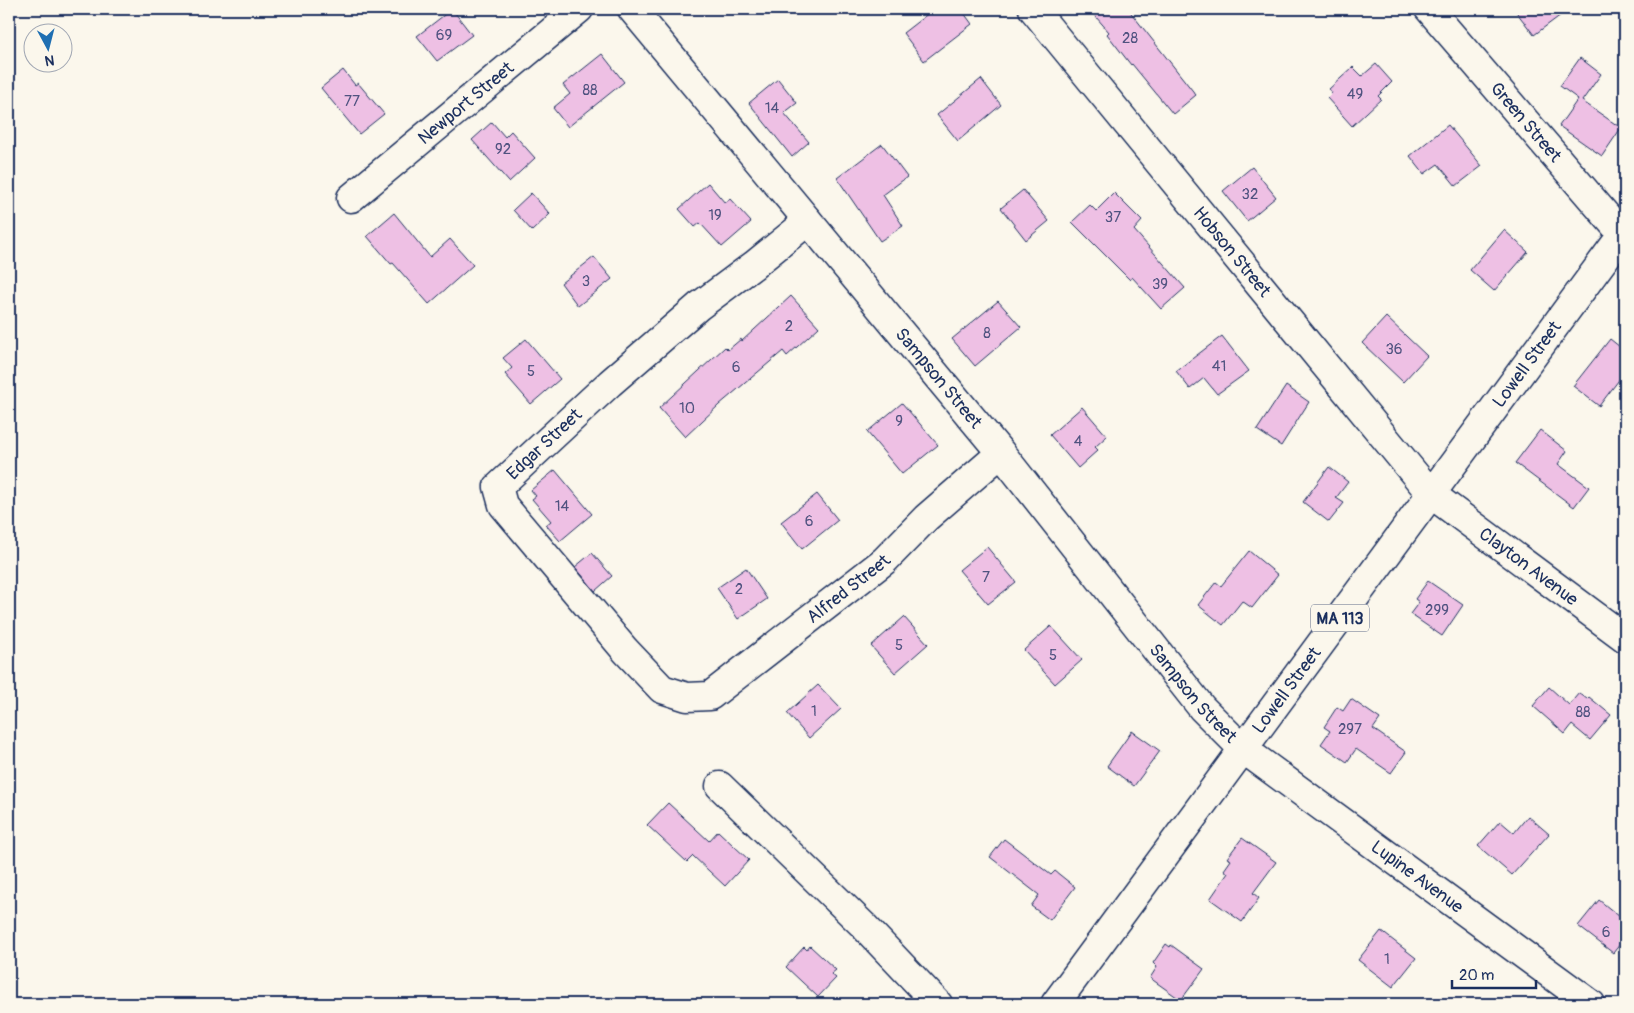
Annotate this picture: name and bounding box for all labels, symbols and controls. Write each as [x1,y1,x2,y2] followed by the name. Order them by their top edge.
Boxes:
[22,22,72,72] north arrow
[436,26,452,45] house number: 69
[1122,29,1138,48] house number: 28
[44,51,55,69] text: N
[413,56,519,150] street label: Newport Street
[1485,78,1567,168] street label: Green Street
[582,81,598,100] house number: 88
[1347,85,1363,104] house number: 49
[344,92,360,111] house number: 77
[765,99,780,118] house number: 14
[495,140,511,159] house number: 92
[1242,185,1258,204] house number: 32
[1188,202,1276,303] street label: Hobson Street
[708,206,722,225] house number: 19
[1105,208,1121,227] house number: 37
[582,272,590,291] house number: 3
[1152,275,1168,294] house number: 39
[1488,316,1567,412] street label: Lowell Street
[785,317,793,336] house number: 2
[890,323,987,434] street label: Sampson Street
[983,324,991,343] house number: 8
[1385,340,1403,359] house number: 36
[1212,357,1226,376] house number: 41
[732,358,740,377] house number: 6
[527,362,535,381] house number: 5
[679,399,695,418] house number: 10
[502,403,587,485] street label: Edgar Street
[895,412,903,431] house number: 9
[1074,432,1083,451] house number: 4
[555,497,570,516] house number: 14
[805,512,813,531] house number: 6
[1474,523,1583,611] street label: Clayton Avenue
[802,549,896,629] street label: Alfred Street
[982,568,990,587] house number: 7
[735,580,743,599] house number: 2
[1425,601,1449,620] house number: 299
[1311,604,1369,632] road number: MA 113
[895,636,903,655] house number: 5
[1144,639,1242,749] street label: Sampson Street
[1247,642,1327,738] street label: Lowell Street
[1049,646,1057,665] house number: 5
[811,702,817,721] house number: 1
[1575,703,1591,722] house number: 88
[1338,720,1362,739] house number: 297
[1366,836,1468,919] street label: Lupine Avenue
[1602,923,1610,942] house number: 6
[1384,950,1390,969] house number: 1
[1452,958,1535,990] scale bar
[1459,966,1494,985] text: 20 m

